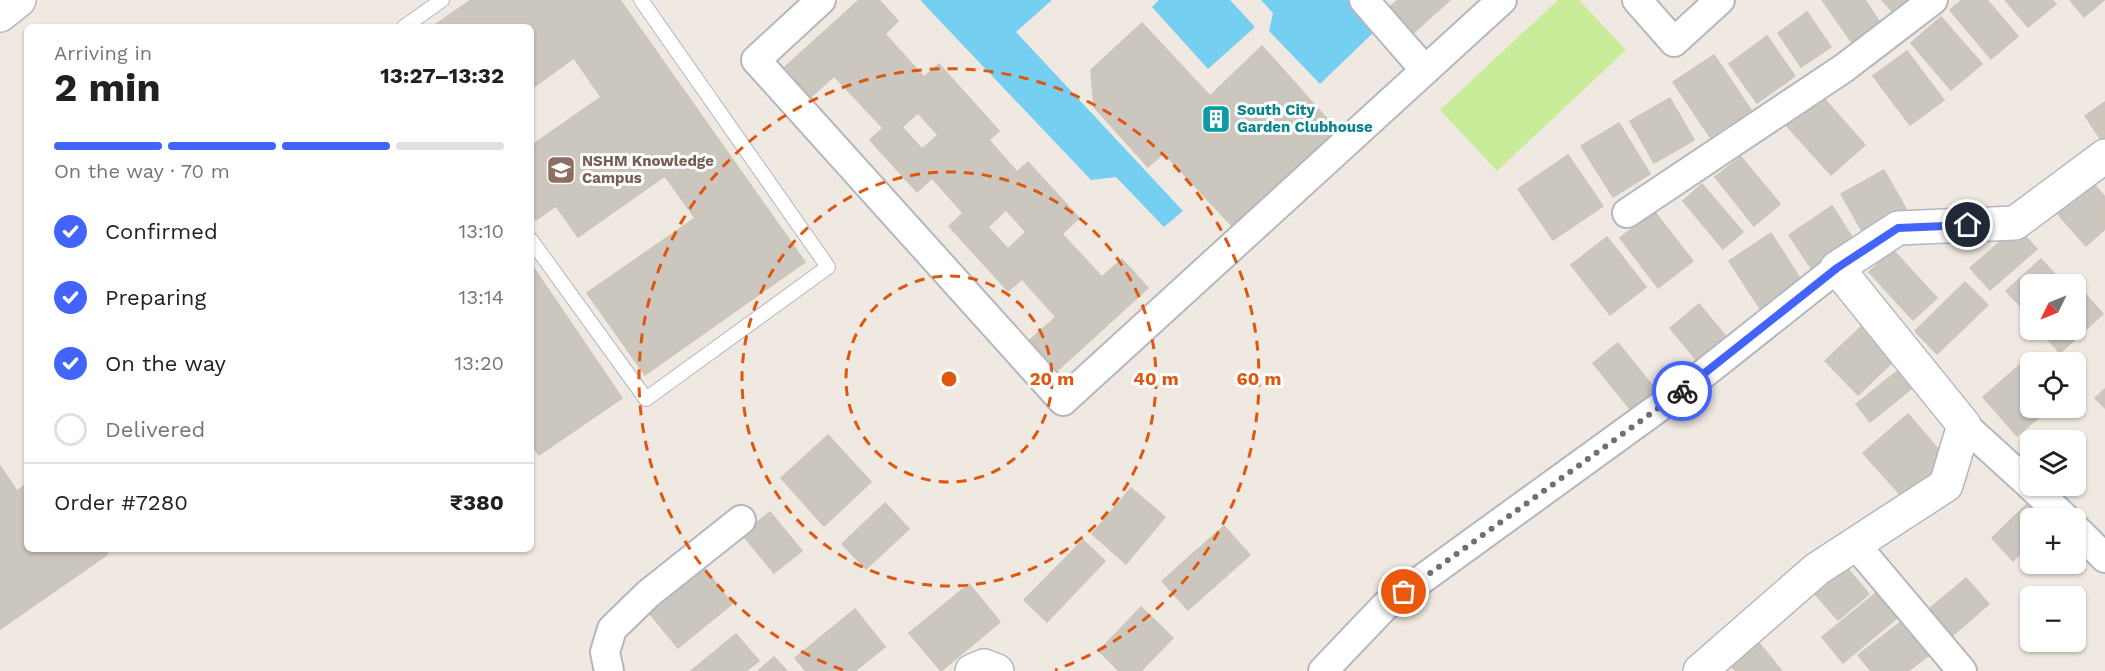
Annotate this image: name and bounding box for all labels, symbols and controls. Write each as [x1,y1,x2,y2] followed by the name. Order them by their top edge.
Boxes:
[54,41,152,65] text: Arriving in
[380,63,504,88] text: 13:27–13:32
[54,65,161,110] text: 2 min
[1237,101,1373,136] place label: South City Garden Clubhouse
[1200,103,1232,135] building icon: South City Garden Clubhouse
[582,152,714,187] place label: NSHM Knowledge Campus
[545,154,577,186] school or university icon: NSHM Knowledge Campus
[54,159,230,183] text: On the way · 70 m
[1942,199,1993,250] pin
[1951,208,1984,241] icon: home
[54,215,87,248] icon: check
[105,219,218,244] text: Confirmed
[458,219,504,243] text: 13:10
[2020,274,2086,340] north arrow
[2020,274,2086,652] map controls
[54,281,87,314] icon: check
[105,285,206,310] text: Preparing
[459,285,504,309] text: 13:14
[54,347,87,380] icon: check
[105,351,226,376] text: On the way
[455,351,504,375] text: 13:20
[2020,352,2086,418] button: locate
[1652,361,1712,421] courier
[1030,368,1074,389] text: 20 m
[1133,368,1179,389] text: 40 m
[1237,368,1281,389] text: 60 m
[939,369,959,389] centre of rings
[1666,375,1699,408] icon: bike
[105,417,205,442] text: Delivered
[2020,430,2086,496] button: layers
[54,490,188,515] text: Order #7280
[450,490,504,515] text: ₹380
[2020,508,2086,574] button: +
[1378,566,1429,617] pin
[1387,575,1420,608] icon: bag
[2020,586,2086,652] button: −

